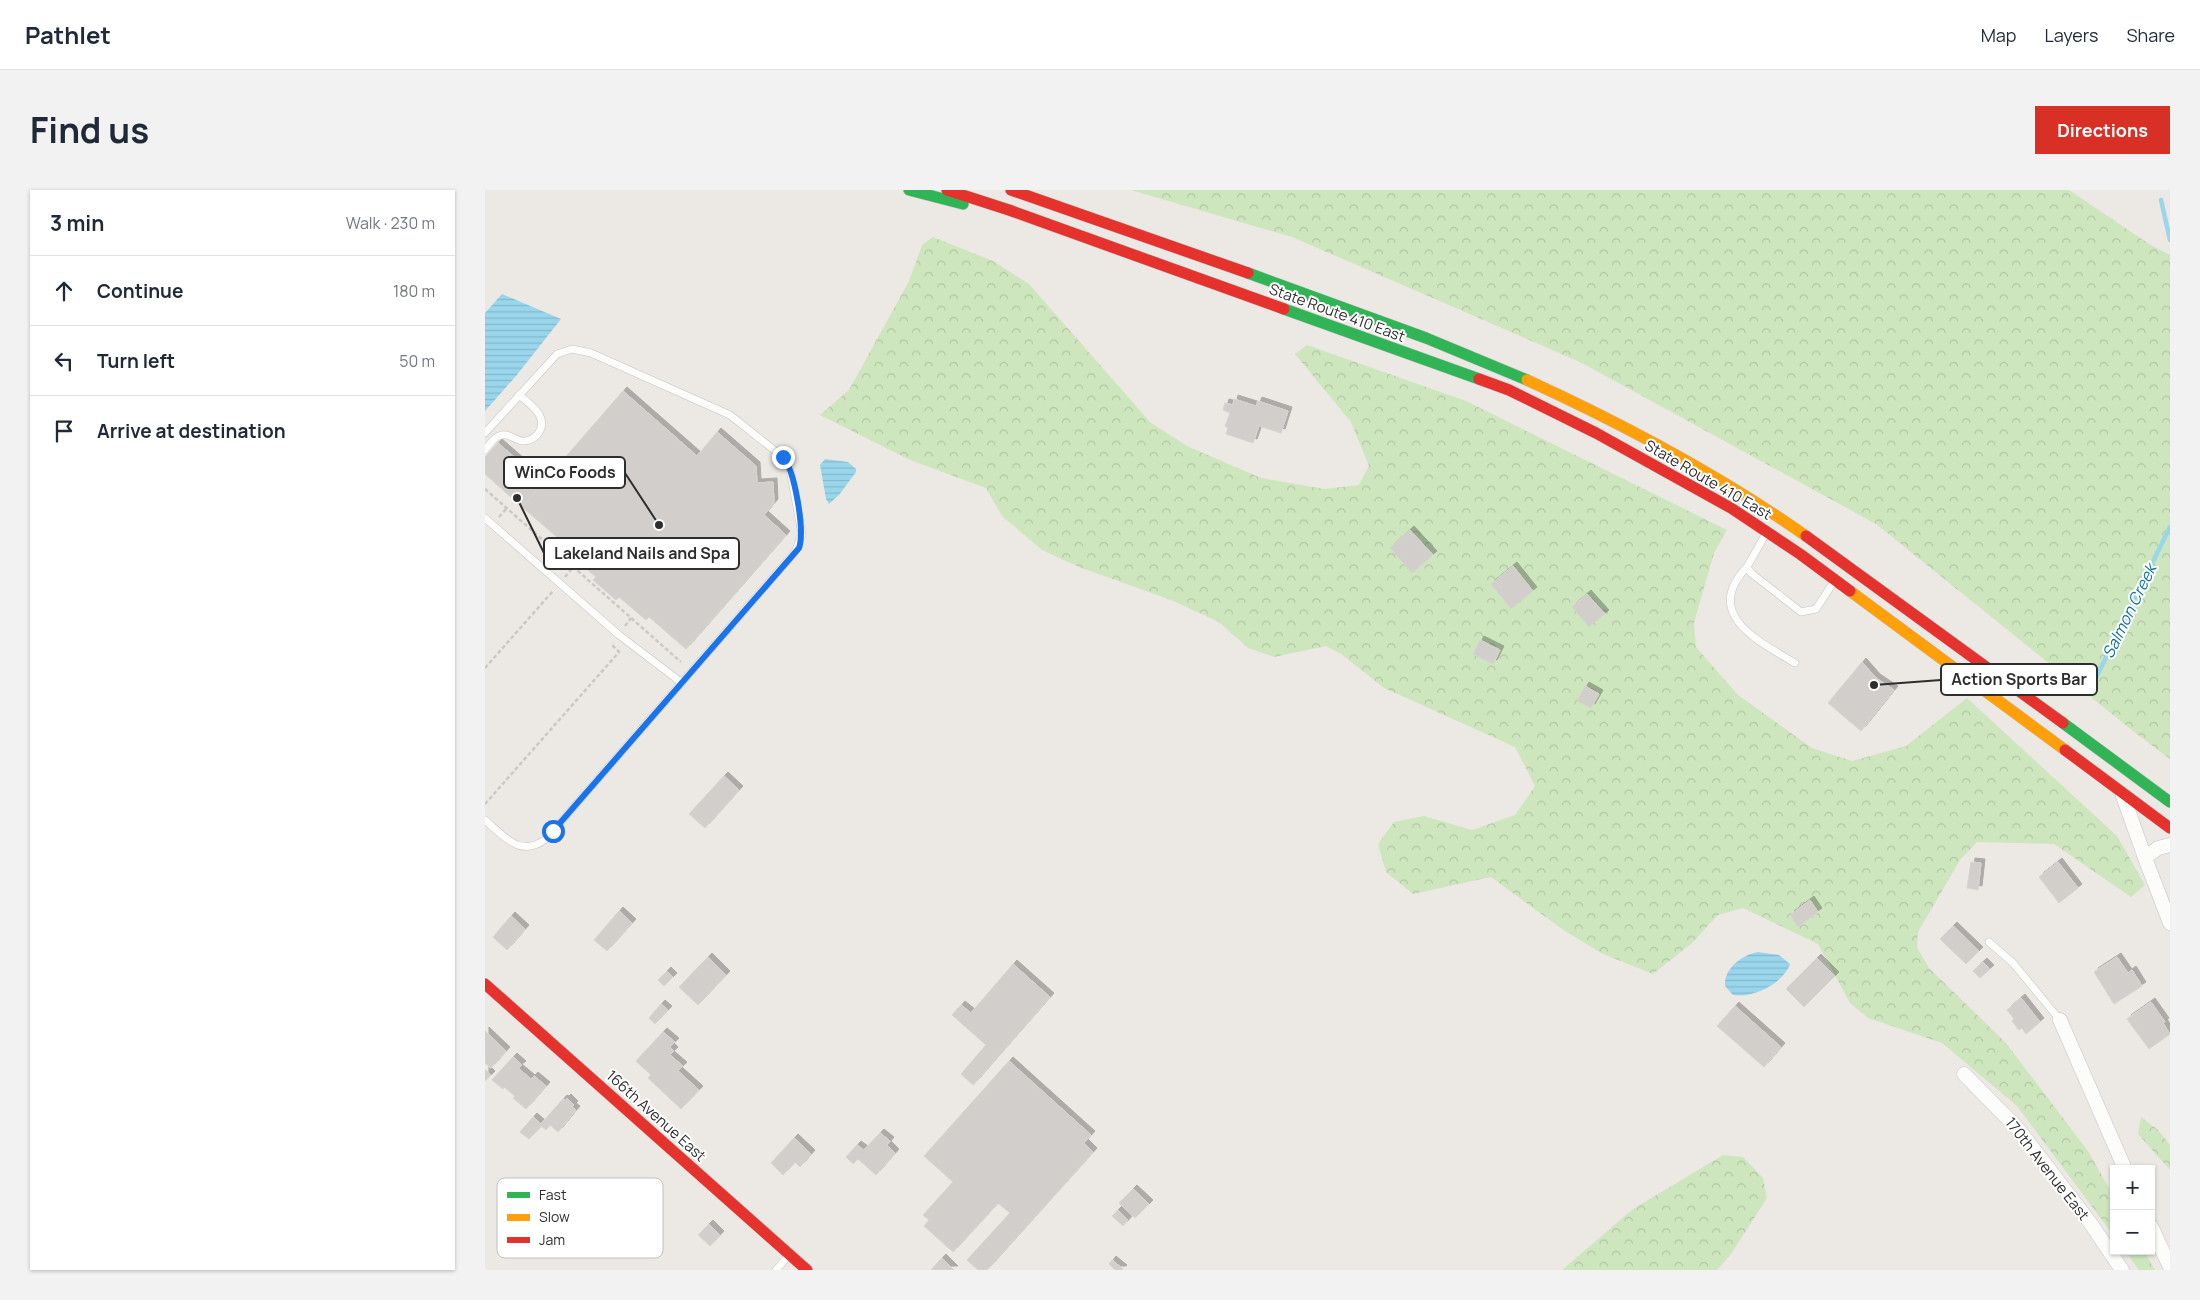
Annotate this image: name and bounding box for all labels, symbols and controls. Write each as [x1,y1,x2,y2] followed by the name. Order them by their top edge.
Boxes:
[25,18,111,51] text: Pathlet
[1981,23,2016,47] text: Map
[2044,23,2098,47] text: Layers
[2126,23,2175,47] text: Share
[30,106,149,154] text: Find us
[2035,106,2170,154] button: Directions
[50,209,104,237] text: 3 min
[346,212,435,234] text: Walk · 230 m
[50,277,78,305] icon: ahead
[97,278,183,304] text: Continue
[1266,278,1408,347] street label: State Route 410 East
[393,280,435,302] text: 180 m
[50,347,78,375] icon: left
[97,348,175,374] text: Turn left
[399,350,435,372] text: 50 m
[50,417,78,445] icon: arrive
[97,418,286,444] text: Arrive at destination
[1641,435,1776,525] street label: State Route 410 East
[772,446,795,469] route end
[504,457,625,488] callout: WinCo Foods
[514,461,616,483] text: WinCo Foods
[544,538,739,569] callout: Lakeland Nails and Spa
[554,542,730,564] text: Lakeland Nails and Spa
[2097,559,2162,662] water label: Salmon Creek
[1941,664,2097,695] callout: Action Sports Bar
[1951,668,2087,690] text: Action Sports Bar
[542,820,565,843] route start
[602,1065,711,1166] street label: 166th Avenue East
[2000,1113,2094,1225] street label: 170th Avenue East
[2110,1165,2155,1255] map controls
[2110,1165,2155,1210] button: +
[497,1178,663,1258] legend
[539,1185,567,1204] text: Fast
[539,1207,570,1226] text: Slow
[2110,1210,2155,1255] button: −
[539,1230,565,1249] text: Jam

